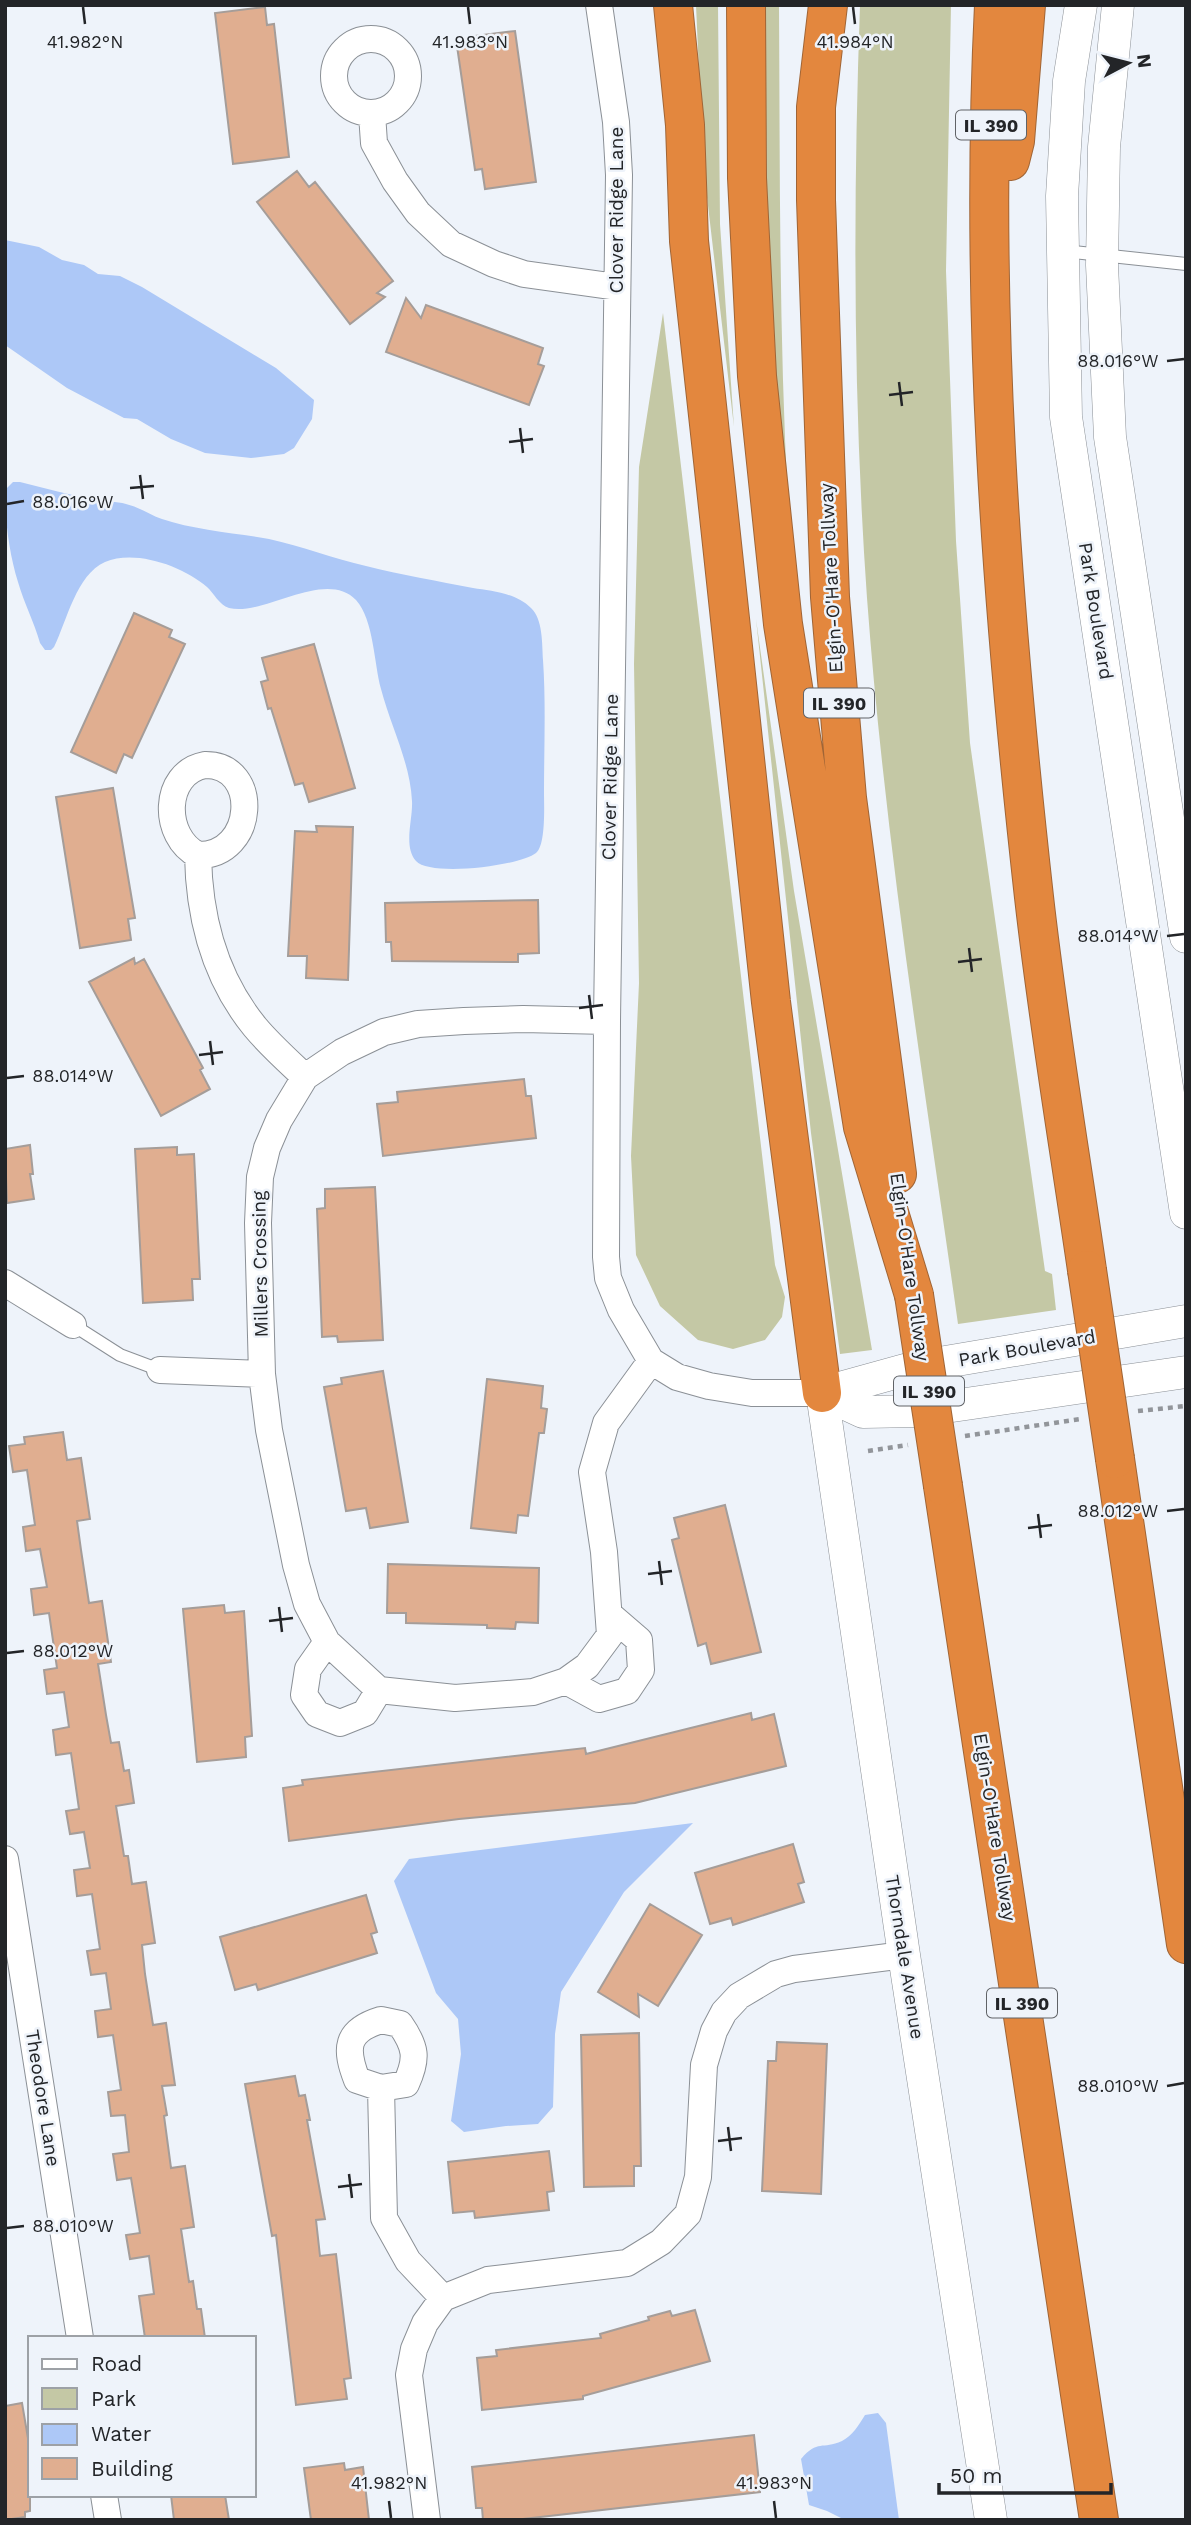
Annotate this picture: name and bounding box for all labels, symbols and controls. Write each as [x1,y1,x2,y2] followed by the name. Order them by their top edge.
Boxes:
[1093,28,1163,98] north arrow
[47,31,123,52] text: 41.982°N
[432,31,508,52] text: 41.983°N
[816,31,894,52] text: 41.984°N
[1132,53,1157,69] text: N
[956,110,1026,140] road number: IL 390
[605,127,628,293] street label: Clover Ridge Lane
[1077,350,1159,371] text: 88.016°W
[815,482,847,673] street label: Elgin-O'Hare Tollway
[32,491,114,512] text: 88.016°W
[1074,541,1118,681] street label: Park Boulevard
[804,688,874,718] road number: IL 390
[597,693,623,861] street label: Clover Ridge Lane
[1077,925,1159,946] text: 88.014°W
[32,1065,114,1086] text: 88.014°W
[885,1171,935,1363] street label: Elgin-O'Hare Tollway
[247,1190,273,1337] street label: Millers Crossing
[957,1325,1097,1371] street label: Park Boulevard
[894,1376,964,1406] road number: IL 390
[1078,1500,1158,1521] text: 88.012°W
[33,1640,113,1661] text: 88.012°W
[969,1731,1021,1923] street label: Elgin-O'Hare Tollway
[881,1873,929,2041] street label: Thorndale Avenue
[987,1989,1057,2018] road number: IL 390
[21,2028,65,2168] street label: Theodore Lane
[1077,2075,1159,2096] text: 88.010°W
[32,2215,114,2236] text: 88.010°W
[28,2336,256,2497] legend
[91,2351,142,2376] text: Road
[91,2386,136,2411] text: Park
[91,2421,152,2446] text: Water
[939,2452,1110,2496] scale bar
[91,2456,173,2481] text: Building
[950,2463,1002,2488] text: 50 m
[351,2472,427,2493] text: 41.982°N
[736,2472,812,2493] text: 41.983°N

